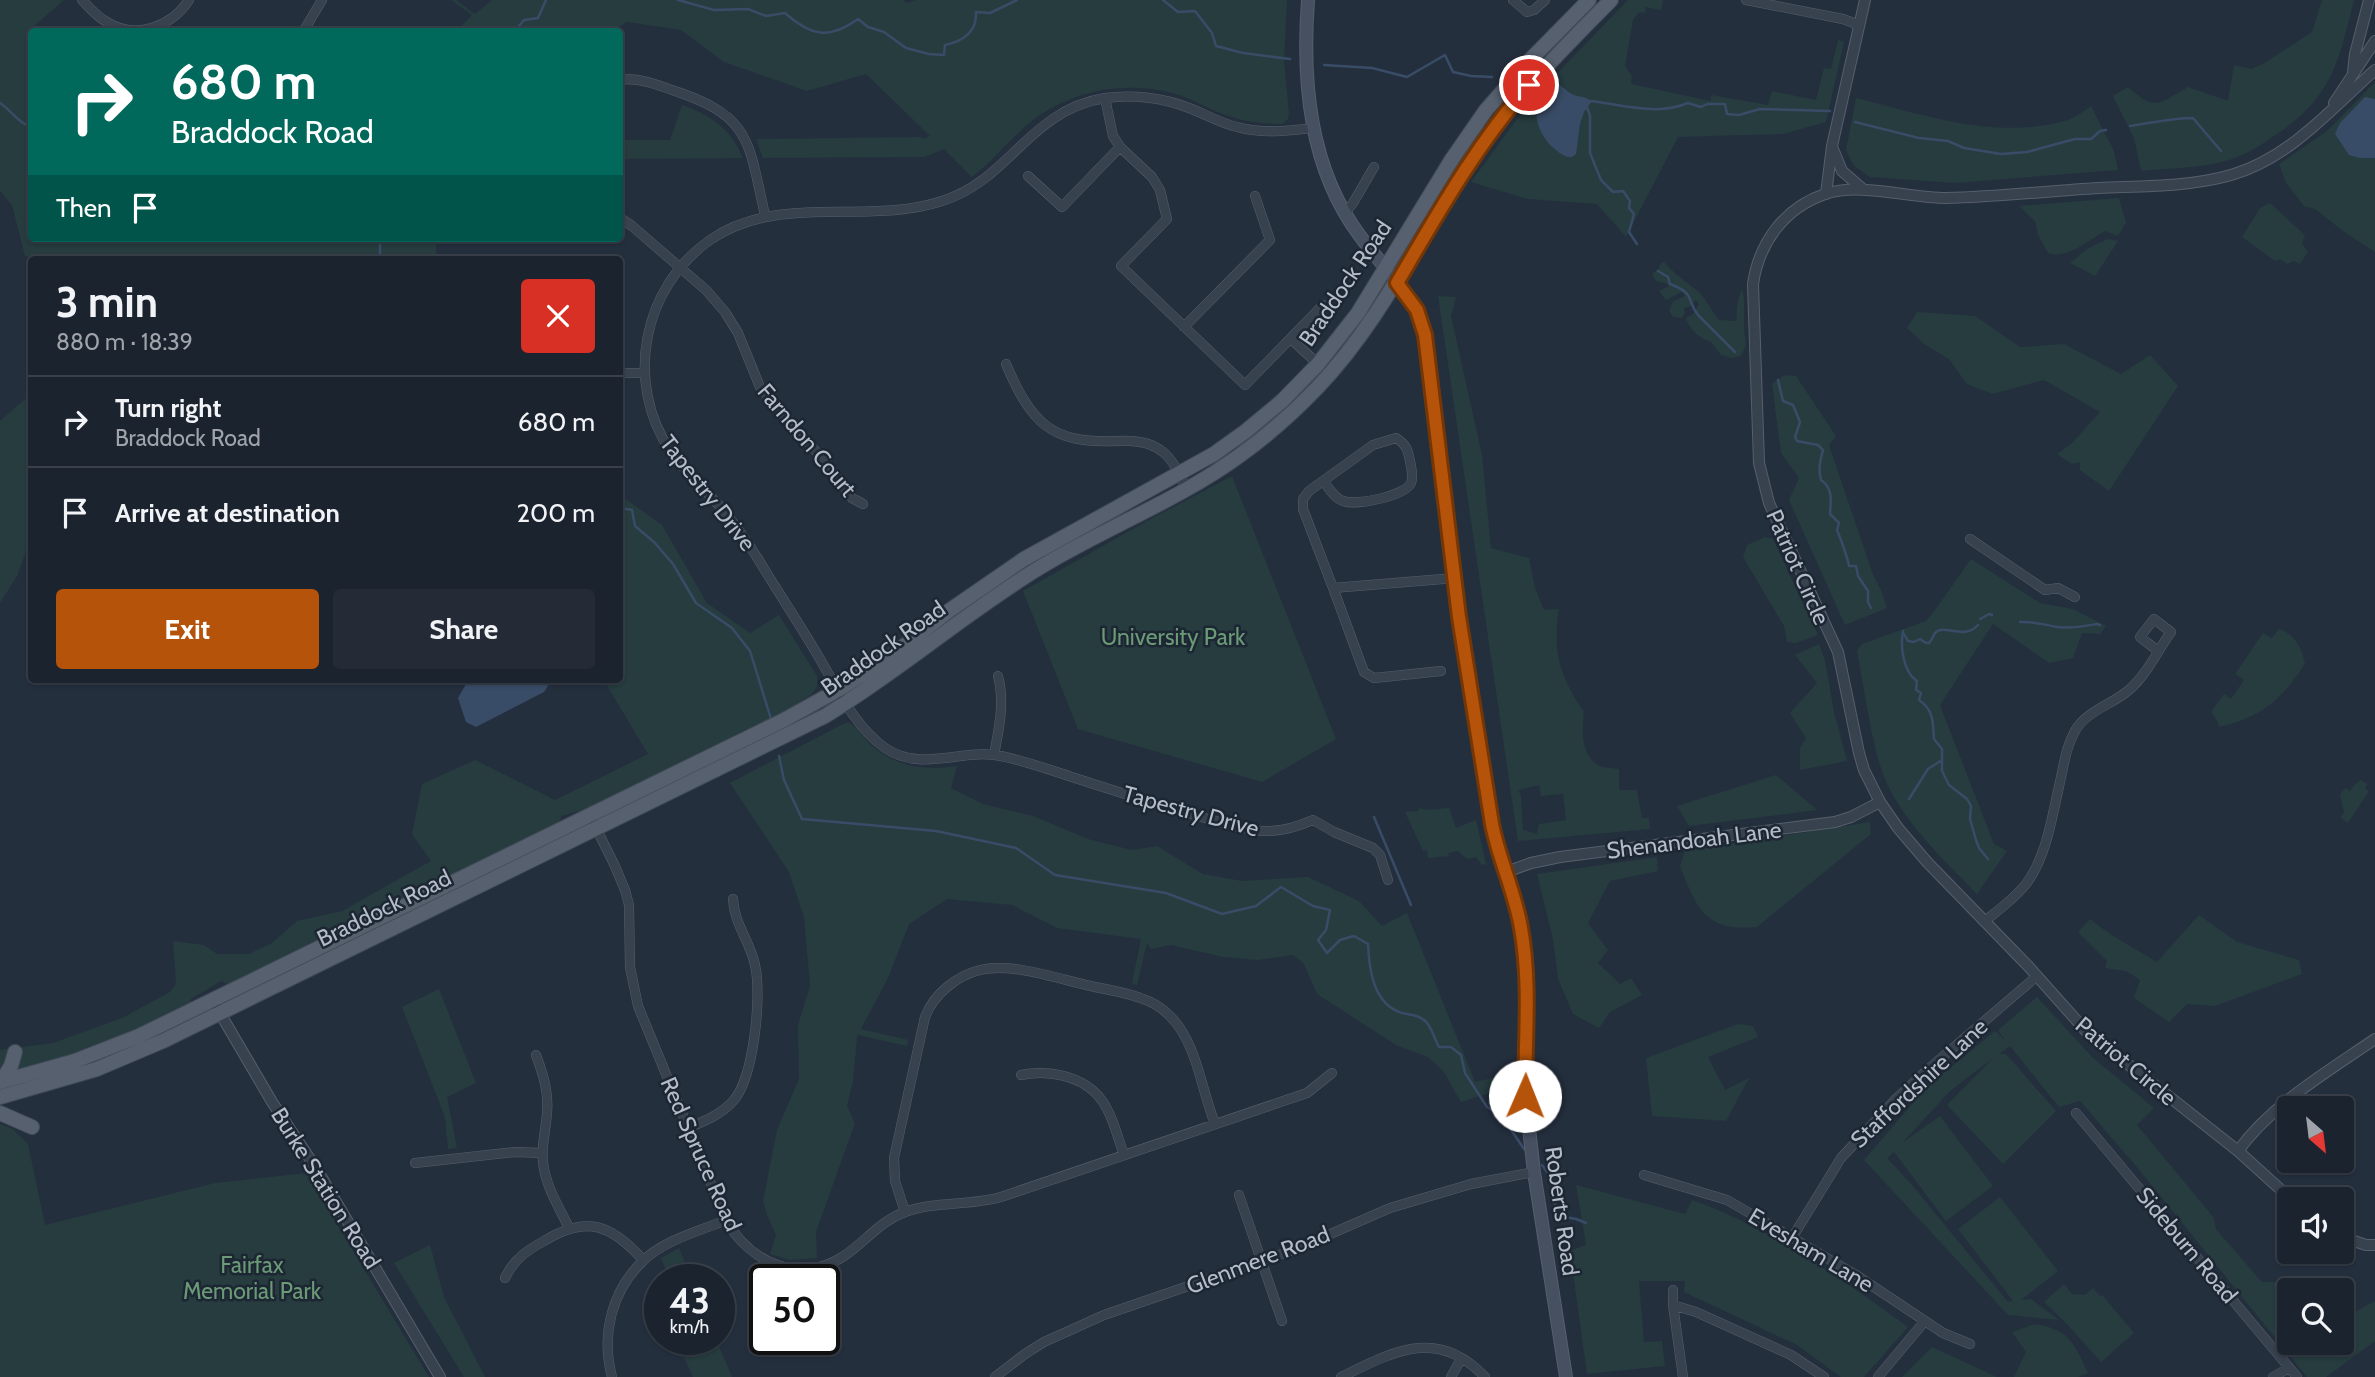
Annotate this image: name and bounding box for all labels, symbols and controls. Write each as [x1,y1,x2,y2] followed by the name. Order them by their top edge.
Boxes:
[171,52,316,111] text: 680 m
[1499,55,1559,115] pin
[56,56,147,147] icon: right
[1510,66,1548,104] icon: arrive
[171,112,374,151] text: Braddock Road
[126,189,164,227] icon: arrive
[56,192,112,224] text: Then
[1293,215,1397,351] street label: Braddock Road
[56,276,158,328] text: 3 min
[521,279,595,353] button: close
[56,328,193,356] text: 880 m · 18:39
[752,378,863,502] street label: Farndon Court
[115,392,221,424] text: Turn right
[56,403,94,441] icon: right
[518,406,595,438] text: 680 m
[115,424,261,452] text: Braddock Road
[654,429,762,557] street label: Tapestry Drive
[56,494,94,532] icon: arrive
[115,497,340,529] text: Arrive at destination
[516,497,595,529] text: 200 m
[1760,505,1836,629] street label: Patriot Circle
[56,589,319,669] button: Exit
[333,589,595,669] button: Share
[815,595,951,701] street label: Braddock Road
[1101,623,1246,651] park label: University Park
[1120,779,1262,843] street label: Tapestry Drive
[1605,815,1783,865] street label: Shenandoah Lane
[312,863,456,953] street label: Braddock Road
[2070,1011,2182,1111] street label: Patriot Circle
[1845,1012,1993,1154] street label: Staffordshire Lane
[1488,1059,1562,1133] position arrow
[655,1073,747,1235] street label: Red Spruce Road
[2277,1096,2354,1172] north arrow
[2277,1096,2354,1355] map controls
[265,1102,387,1274] street label: Burke Station Road
[1539,1145,1585,1277] street label: Roberts Road
[2130,1181,2244,1309] street label: Sideburn Road
[2277,1187,2354,1264] button: sound
[1743,1202,1879,1298] street label: Evesham Lane
[1182,1220,1334,1300] street label: Glenmere Road
[183,1251,322,1305] park label: Fairfax Memorial Park
[749,1264,840,1355] speed limit sign: 50
[2277,1278,2354,1355] button: search
[669,1279,710,1322] text: 43
[670,1316,709,1338] text: km/h

